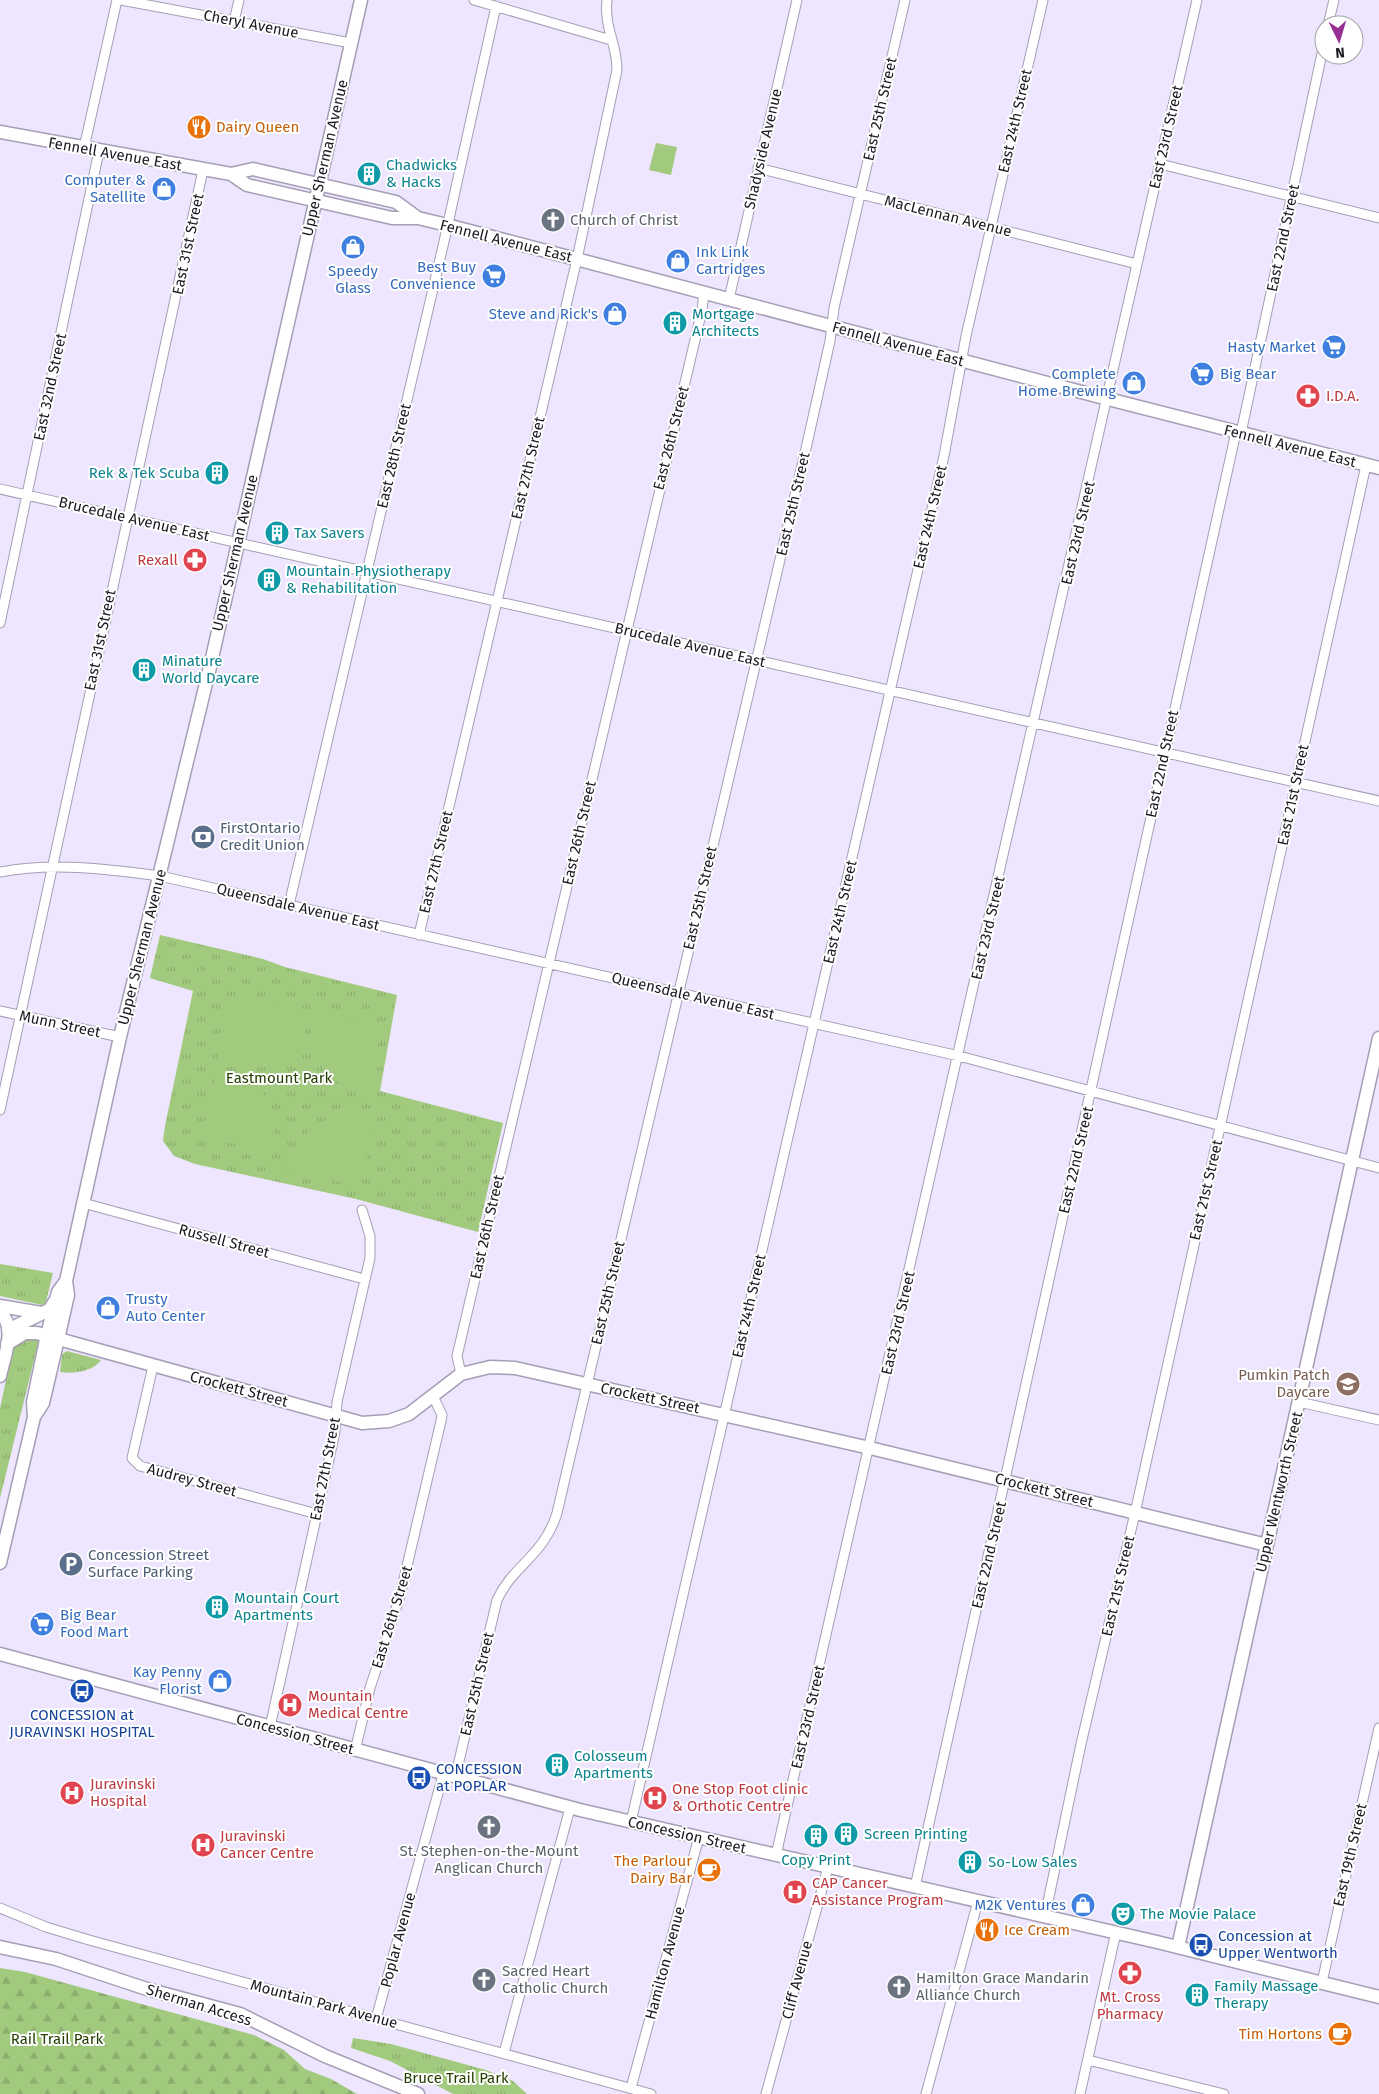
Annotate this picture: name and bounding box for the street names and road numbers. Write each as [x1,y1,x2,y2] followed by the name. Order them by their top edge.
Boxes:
[202,6,300,42] street label: Cheryl Avenue
[859,55,901,163] street label: East 25th Street
[994,67,1036,175] street label: East 24th Street
[298,78,352,238] street label: Upper Sherman Avenue
[1145,83,1187,191] street label: East 23rd Street
[740,87,786,211] street label: Shadyside Avenue
[47,133,184,175] street label: Fennell Avenue East
[1263,182,1303,293] street label: East 22nd Street
[168,191,208,296] street label: East 31st Street
[882,191,1014,241] street label: MacLennan Avenue
[438,216,575,266] street label: Fennell Avenue East
[830,318,966,370] street label: Fennell Avenue East
[30,331,70,442] street label: East 32nd Street
[649,384,693,492] street label: East 26th Street
[373,401,415,510] street label: East 28th Street
[507,414,549,521] street label: East 27th Street
[1222,421,1359,471] street label: Fennell Avenue East
[772,450,814,558] street label: East 25th Street
[909,463,951,571] street label: East 24th Street
[208,473,262,633] street label: Upper Sherman Avenue
[1057,479,1099,587] street label: East 23rd Street
[57,493,212,545] street label: Brucedale Avenue East
[80,587,120,692] street label: East 31st Street
[613,619,768,671] street label: Brucedale Avenue East
[1142,708,1182,819] street label: East 22nd Street
[1274,742,1313,847] street label: East 21st Street
[558,778,600,887] street label: East 26th Street
[415,808,457,915] street label: East 27th Street
[679,844,721,952] street label: East 25th Street
[819,858,861,966] street label: East 24th Street
[114,867,170,1027] street label: Upper Sherman Avenue
[967,874,1009,982] street label: East 23rd Street
[215,879,382,935] street label: Queensdale Avenue East
[610,968,777,1024] street label: Queensdale Avenue East
[18,1007,103,1042] street label: Munn Street
[1055,1104,1097,1215] street label: East 22nd Street
[1186,1137,1226,1242] street label: East 21st Street
[466,1172,508,1281] street label: East 26th Street
[177,1220,272,1262] street label: Russell Street
[587,1239,629,1347] street label: East 25th Street
[728,1252,770,1360] street label: East 24th Street
[877,1269,919,1377] street label: East 23rd Street
[188,1367,291,1411] street label: Crockett Street
[599,1379,702,1417] street label: Crockett Street
[1252,1409,1306,1574] street label: Upper Wentworth Street
[306,1415,344,1522] street label: East 27th Street
[145,1459,239,1501] street label: Audrey Street
[993,1469,1096,1511] street label: Crockett Street
[968,1499,1010,1610] street label: East 22nd Street
[1098,1533,1138,1638] street label: East 21st Street
[368,1563,416,1671] street label: East 26th Street
[456,1630,498,1738] street label: East 25th Street
[787,1663,829,1771] street label: East 23rd Street
[234,1710,356,1759] street label: Concession Street
[1329,1801,1371,1908] street label: East 19th Street
[626,1813,749,1858] street label: Concession Street
[377,1890,419,1990] street label: Poplar Avenue
[641,1904,689,2022] street label: Hamilton Avenue
[778,1939,816,2021] street label: Cliff Avenue
[248,1976,400,2032] street label: Mountain Park Avenue
[144,1980,254,2030] street label: Sherman Access

